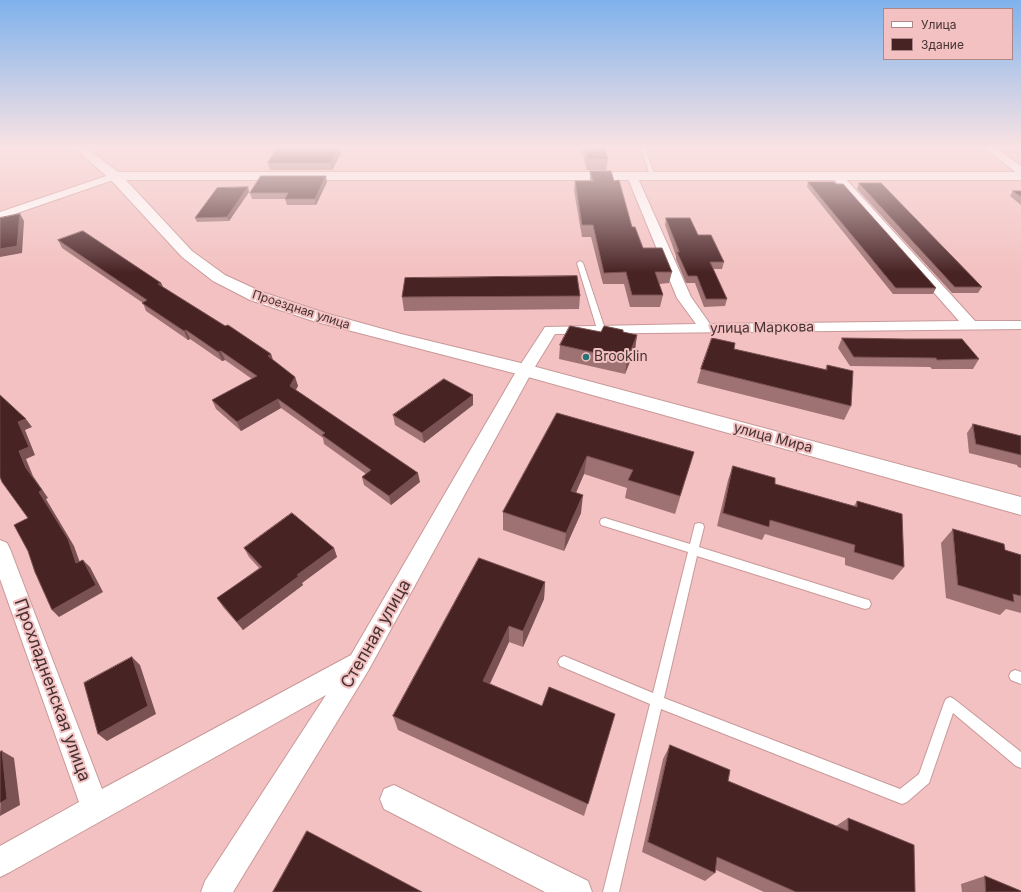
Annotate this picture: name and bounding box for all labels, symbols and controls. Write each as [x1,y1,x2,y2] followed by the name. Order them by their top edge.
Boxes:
[883,8,1013,60] legend
[921,17,956,32] text: Улица
[921,37,964,52] text: Здание
[250,287,352,333] street label: Проездная улица
[710,319,814,337] street label: улица Маркова
[594,349,648,365] place label: Brooklin
[581,352,591,362] marker: Brooklin
[732,419,814,457] street label: улица Мира
[337,576,415,692] street label: Степная улица
[9,596,95,784] street label: Прохладненская улица

